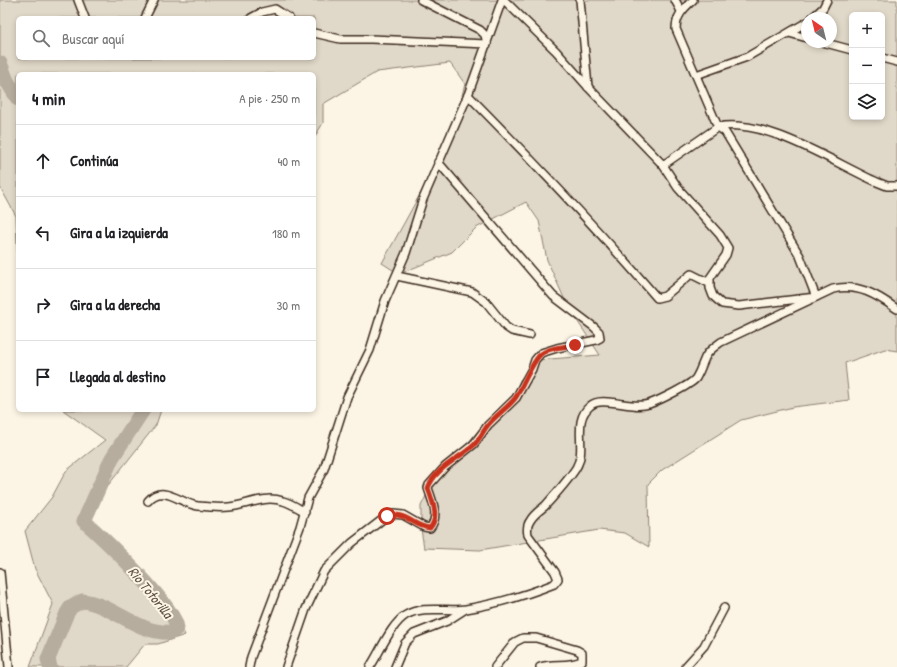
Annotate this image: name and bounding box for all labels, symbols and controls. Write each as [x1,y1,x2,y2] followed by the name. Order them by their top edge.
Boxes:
[801,12,837,48] north arrow
[849,12,885,120] map controls
[849,12,885,48] button: +
[16,16,316,60] search box
[30,27,52,49] icon: search
[62,28,125,49] text: Buscar aquí
[849,48,885,84] button: −
[849,84,885,120] button: layers
[32,87,65,110] text: 4 min
[239,89,300,107] text: A pie · 250 m
[32,150,54,172] icon: ahead
[70,150,118,171] text: Continúa
[277,152,300,170] text: 40 m
[32,222,54,244] icon: left
[70,222,168,243] text: Gira a la izquierda
[272,224,300,242] text: 180 m
[32,294,54,316] icon: right
[70,294,160,315] text: Gira a la derecha
[277,296,300,314] text: 30 m
[566,336,584,354] route end
[32,366,54,388] icon: arrive
[70,366,166,387] text: Llegada al destino
[378,507,396,525] route start
[124,562,179,623] water label: Rio Totorilla

